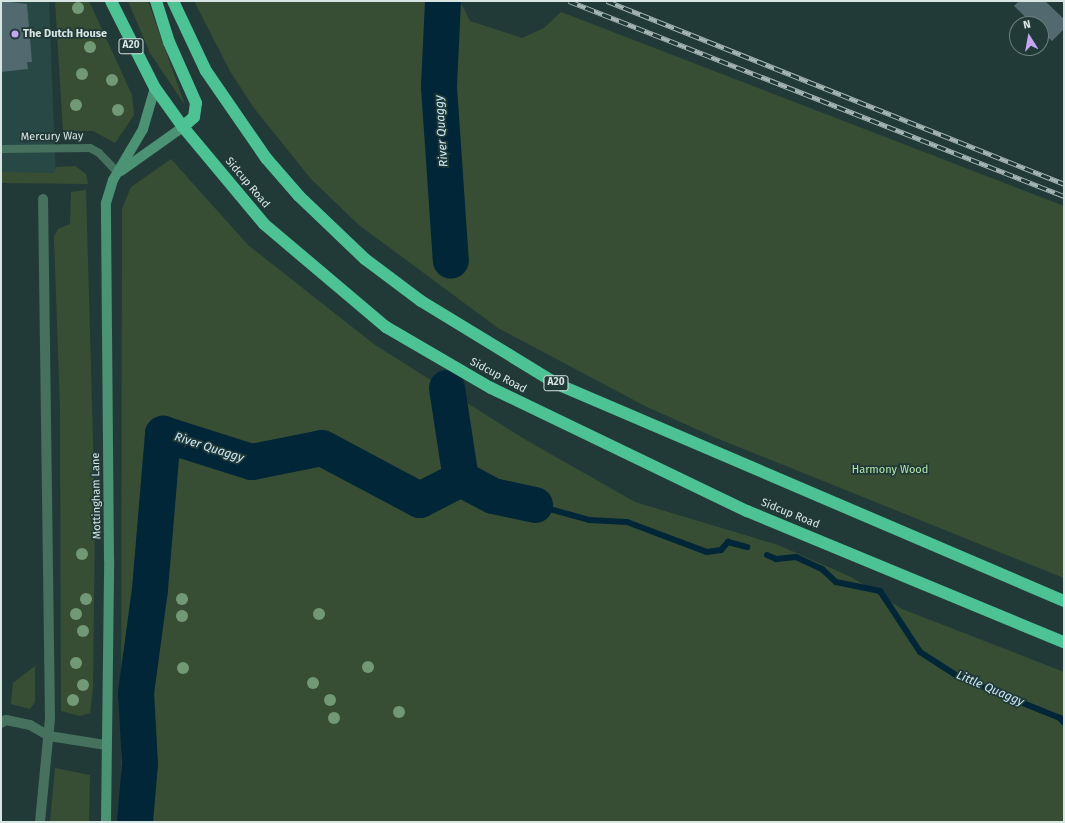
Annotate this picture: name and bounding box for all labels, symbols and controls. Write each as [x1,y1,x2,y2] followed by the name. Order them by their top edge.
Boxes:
[1009,16,1049,56] north arrow
[1022,18,1032,32] text: N
[23,27,107,41] place label: The Dutch House
[10,29,20,39] marker: The Dutch House
[118,38,144,54] road number: A20
[432,95,452,167] water label: River Quaggy
[21,130,83,144] street label: Mercury Way
[222,155,272,211] street label: Sidcup Road
[468,356,528,396] street label: Sidcup Road
[543,375,569,391] road number: A20
[173,430,245,466] water label: River Quaggy
[90,453,104,539] street label: Mottingham Lane
[852,463,928,477] park label: Harmony Wood
[759,496,821,532] street label: Sidcup Road
[954,668,1026,710] water label: Little Quaggy

